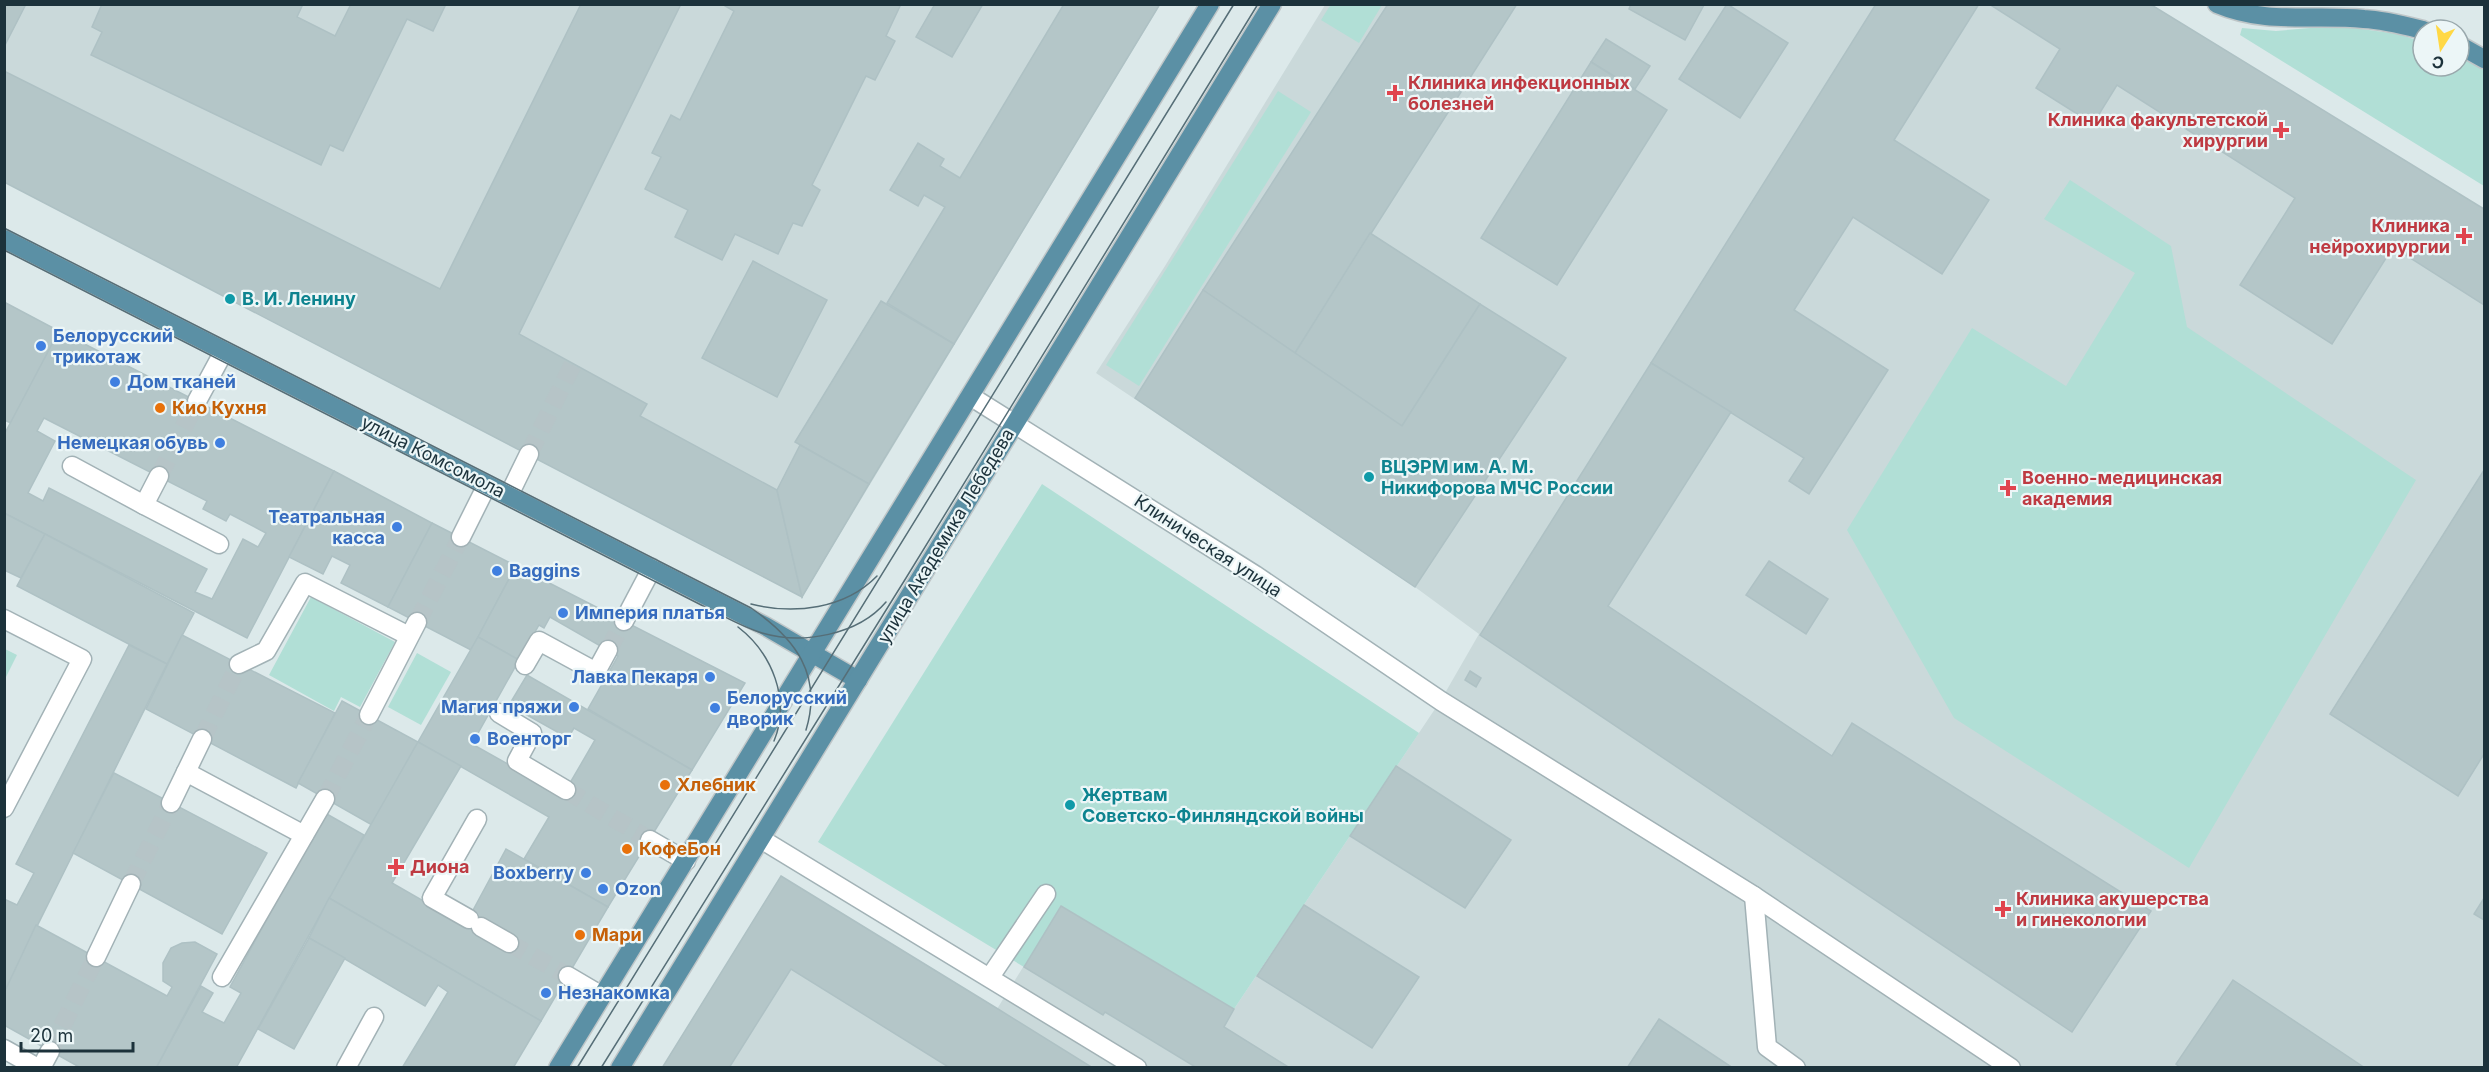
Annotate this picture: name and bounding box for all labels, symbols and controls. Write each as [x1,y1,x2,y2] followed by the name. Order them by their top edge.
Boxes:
[2411,18,2471,78] north arrow
[2430,52,2446,74] text: С
[1408,72,1630,114] place label: Клиника инфекционных болезней
[1386,84,1404,102] marker: Клиника инфекционных болезней
[2048,109,2268,151] place label: Клиника факультетской хирургии
[2272,121,2290,139] marker: Клиника факультетской хирургии
[2309,215,2450,257] place label: Клиника нейрохирургии
[2455,227,2473,245] marker: Клиника нейрохирургии
[242,288,356,309] place label: В. И. Ленину
[223,292,237,306] marker: В. И. Ленину
[53,325,173,367] place label: Белорусский трикотаж
[34,339,48,353] marker: Белорусский трикотаж
[127,371,236,392] place label: Дом тканей
[108,375,122,389] marker: Дом тканей
[172,397,267,418] place label: Кио Кухня
[153,401,167,415] marker: Кио Кухня
[358,411,509,502] street label: улица Комсомола
[873,425,1018,647] street label: улица Академика Лебедева
[57,432,208,453] place label: Немецкая обувь
[213,436,227,450] marker: Немецкая обувь
[1381,456,1613,498] place label: ВЦЭРМ им. А. М. Никифорова МЧС России
[2022,467,2222,509] place label: Военно-медицинская академия
[1362,470,1376,484] marker: ВЦЭРМ им. А. М. Никифорова МЧС России
[1999,479,2017,497] marker: Военно-медицинская академия
[1131,490,1286,601] street label: Клиническая улица
[268,506,385,548] place label: Театральная касса
[390,520,404,534] marker: Театральная касса
[509,560,580,581] place label: Baggins
[490,564,504,578] marker: Baggins
[575,602,725,623] place label: Империя платья
[556,606,570,620] marker: Империя платья
[572,666,698,687] place label: Лавка Пекаря
[703,670,717,684] marker: Лавка Пекаря
[727,687,847,729] place label: Белорусский дворик
[441,696,562,717] place label: Магия пряжи
[567,700,581,714] marker: Магия пряжи
[708,701,722,715] marker: Белорусский дворик
[487,728,571,749] place label: Военторг
[468,732,482,746] marker: Военторг
[677,774,756,795] place label: Хлебник
[658,778,672,792] marker: Хлебник
[1082,784,1364,826] place label: Жертвам Советско-Финляндской войны
[1063,798,1077,812] marker: Жертвам Советско-Финляндской войны
[639,838,721,859] place label: КофеБон
[620,842,634,856] marker: КофеБон
[410,856,470,877] place label: Диона
[387,858,405,876] marker: Диона
[493,862,574,883] place label: Boxberry
[579,866,593,880] marker: Boxberry
[615,878,661,899] place label: Ozon
[596,882,610,896] marker: Ozon
[2016,888,2209,930] place label: Клиника акушерства и гинекологии
[1994,900,2012,918] marker: Клиника акушерства и гинекологии
[592,924,642,945] place label: Мари
[573,928,587,942] marker: Мари
[558,982,670,1003] place label: Незнакомка
[539,986,553,1000] marker: Незнакомка
[21,1015,134,1053] scale bar
[30,1025,73,1046] text: 20 m

